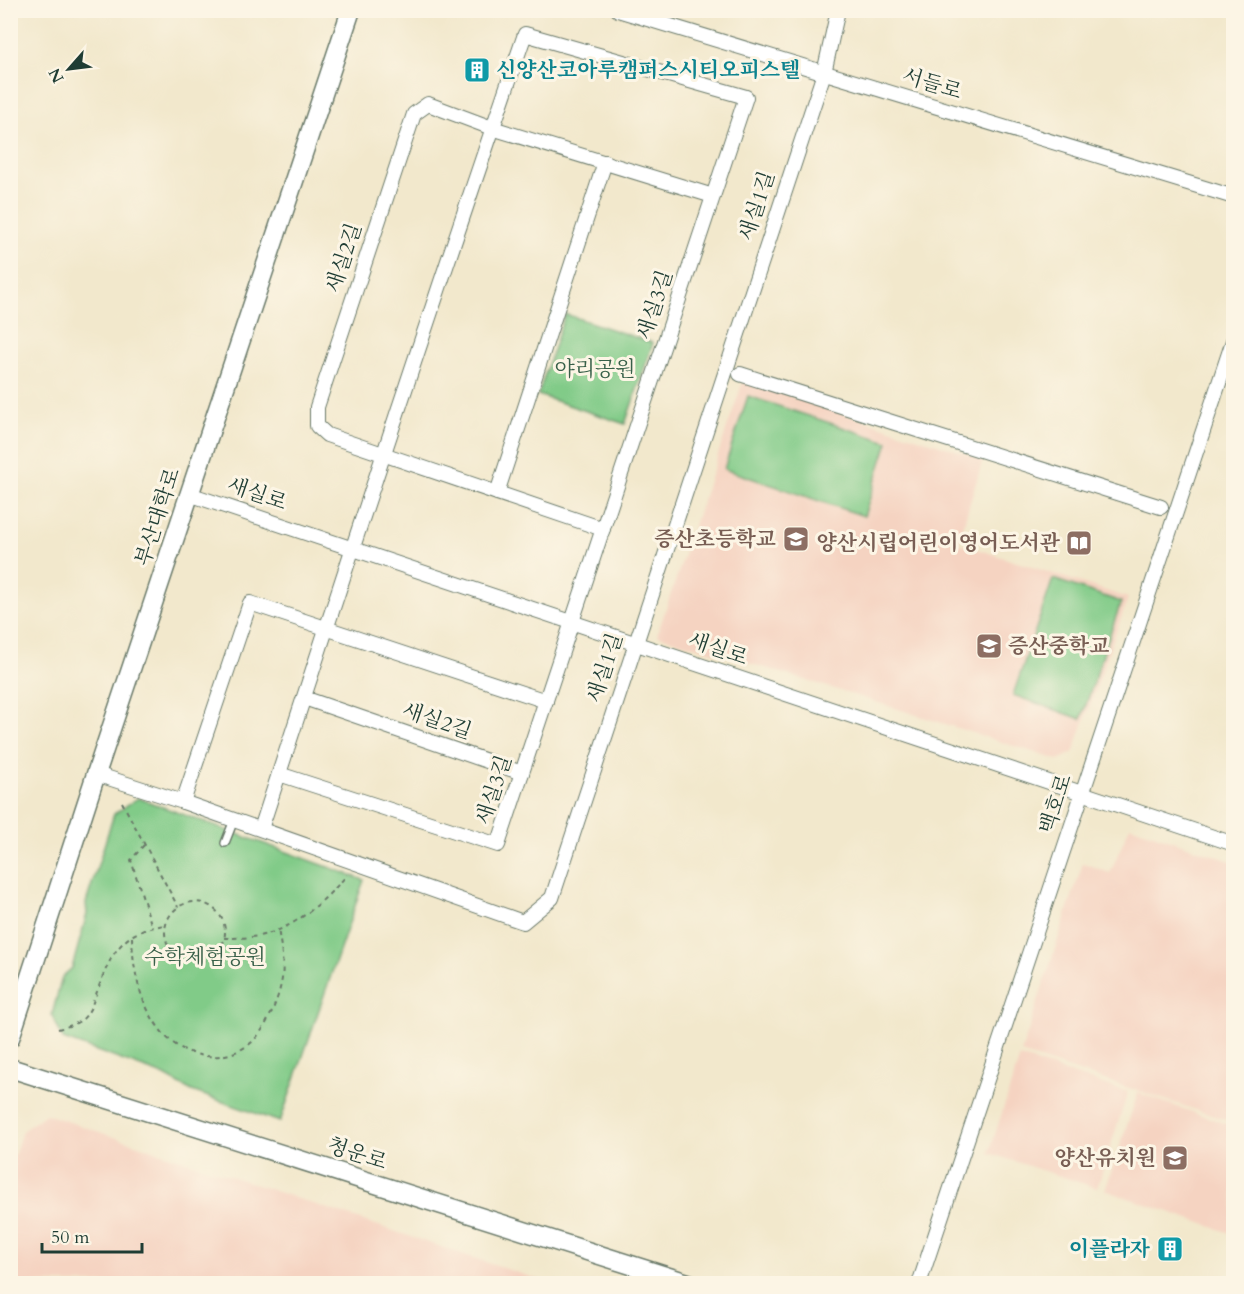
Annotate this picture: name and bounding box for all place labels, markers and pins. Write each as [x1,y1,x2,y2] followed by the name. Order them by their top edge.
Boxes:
[462,55,492,85] building icon: 신양산코아루캠퍼스시티오피스텔
[496,56,800,85] place label: 신양산코아루캠퍼스시티오피스텔
[781,524,811,554] school or university icon: 증산초등학교
[654,525,776,554] place label: 증산초등학교
[1064,528,1094,558] library icon: 양산시립어린이영어도서관
[817,529,1061,558] place label: 양산시립어린이영어도서관
[974,631,1004,661] school or university icon: 증산중학교
[1008,632,1109,661] place label: 증산중학교
[1160,1143,1190,1173] school or university icon: 양산유치원
[1055,1144,1156,1173] place label: 양산유치원
[1155,1234,1185,1264] building icon: 이플라자
[1069,1235,1151,1264] place label: 이플라자

